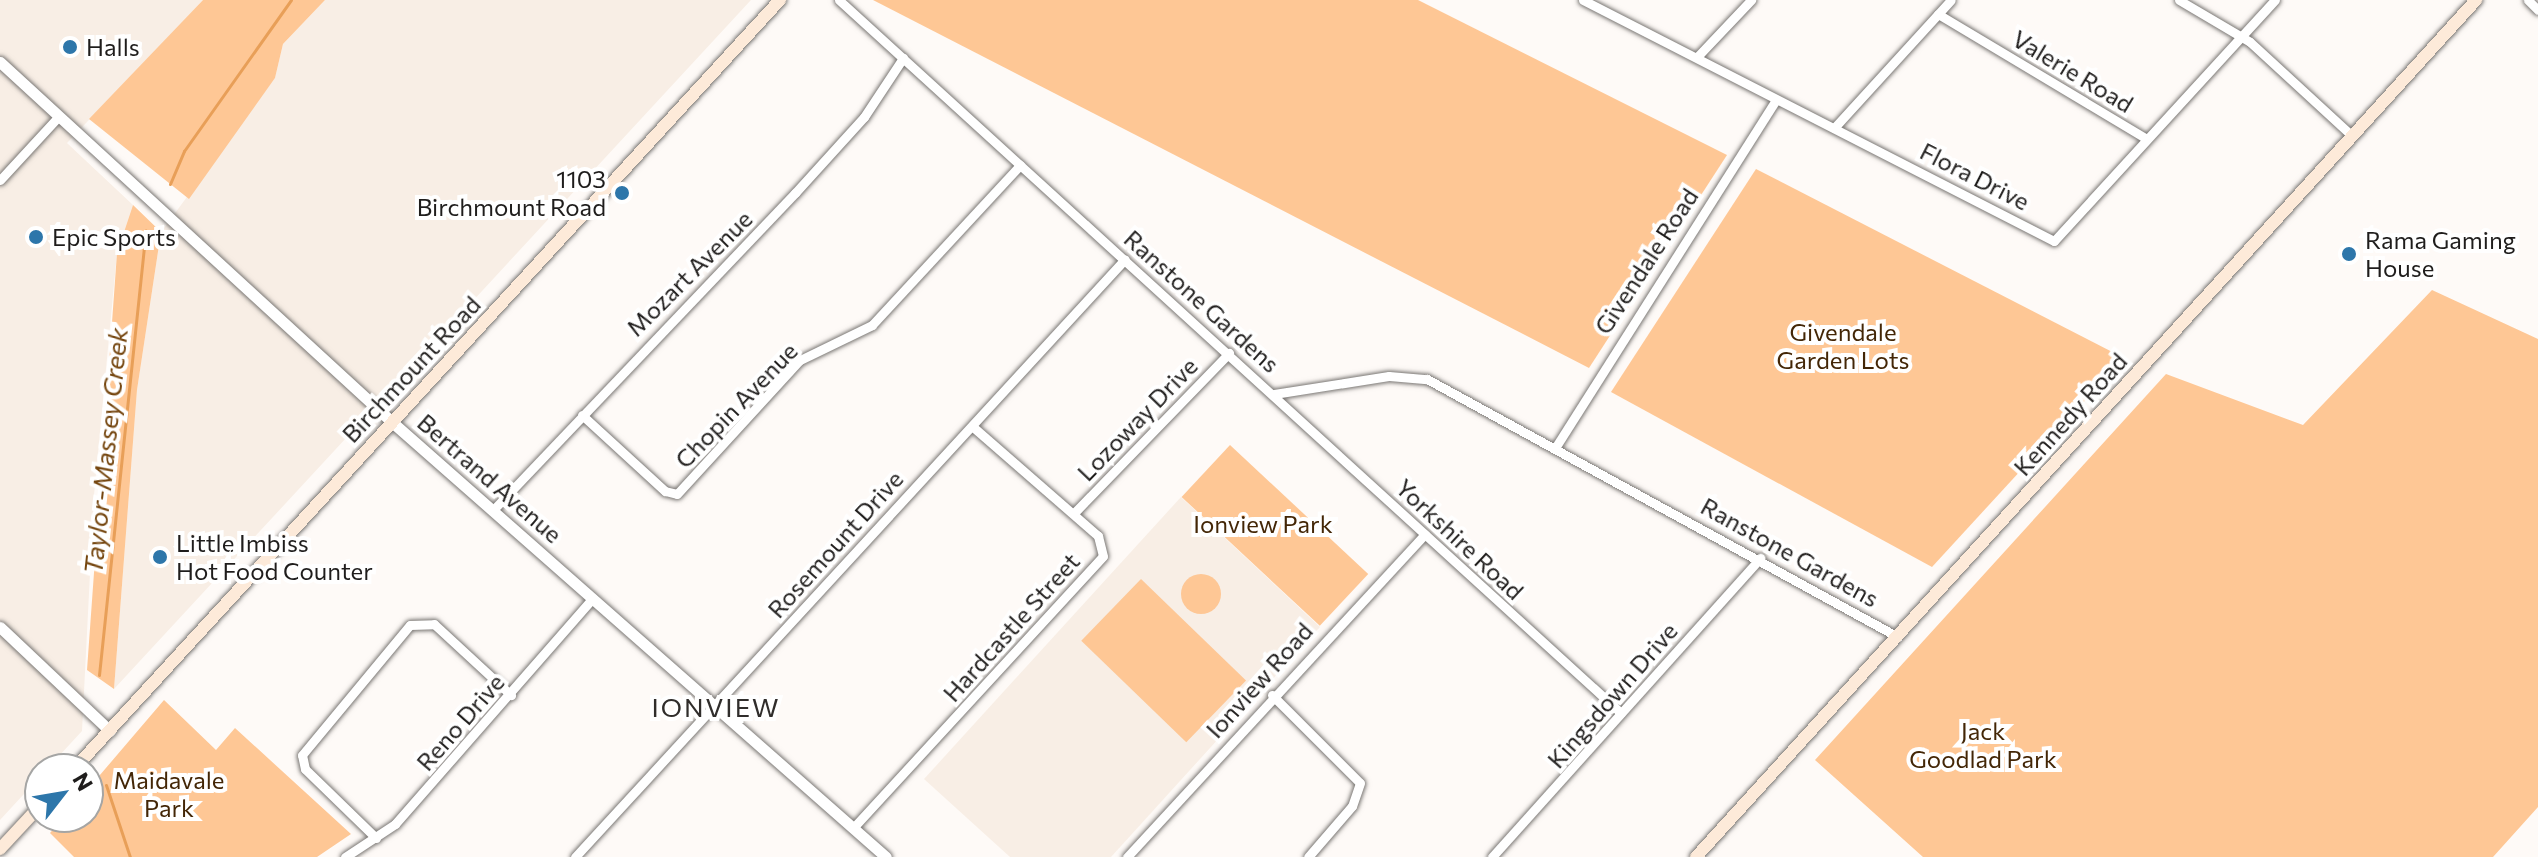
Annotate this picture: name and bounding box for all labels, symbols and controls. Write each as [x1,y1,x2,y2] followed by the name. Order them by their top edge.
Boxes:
[2007,24,2139,118] street label: Valerie Road
[86,33,140,61] place label: Halls
[61,38,79,56] marker: Halls
[1916,136,2034,216] street label: Flora Drive
[417,165,606,221] place label: 1103 Birchmount Road
[1588,183,1704,339] street label: Givendale Road
[613,184,631,202] marker: 1103 Birchmount Road
[620,204,758,342] street label: Mozart Avenue
[52,223,176,251] place label: Epic Sports
[1119,224,1285,378] street label: Ranstone Gardens
[2365,226,2516,282] place label: Rama Gaming House
[27,228,45,246] marker: Epic Sports
[2340,245,2358,263] marker: Rama Gaming House
[336,290,486,448] street label: Birchmount Road
[1777,318,1909,374] park label: Givendale Garden Lots
[77,326,133,576] water label: Taylor-Massey Creek
[669,336,803,474] street label: Chopin Avenue
[2007,347,2133,481] street label: Kennedy Road
[1071,351,1203,487] street label: Lozoway Drive
[412,408,568,548] street label: Bertrand Avenue
[761,465,909,623] street label: Rosemount Drive
[1390,473,1530,605] street label: Yorkshire Road
[1696,491,1884,613] street label: Ranstone Gardens
[1193,510,1333,538] park label: Ionview Park
[176,529,373,585] place label: Little Imbiss Hot Food Counter
[937,547,1085,707] street label: Hardcastle Street
[151,548,169,566] marker: Little Imbiss Hot Food Counter
[1200,616,1318,744] street label: Ionview Road
[1541,616,1683,774] street label: Kingsdown Drive
[410,668,510,776] street label: Reno Drive
[651,691,781,723] district label: IONVIEW
[1909,717,2057,773] park label: Jack Goodlad Park
[24,753,104,833] north arrow
[114,766,224,822] park label: Maidavale Park
[67,767,99,795] text: N

